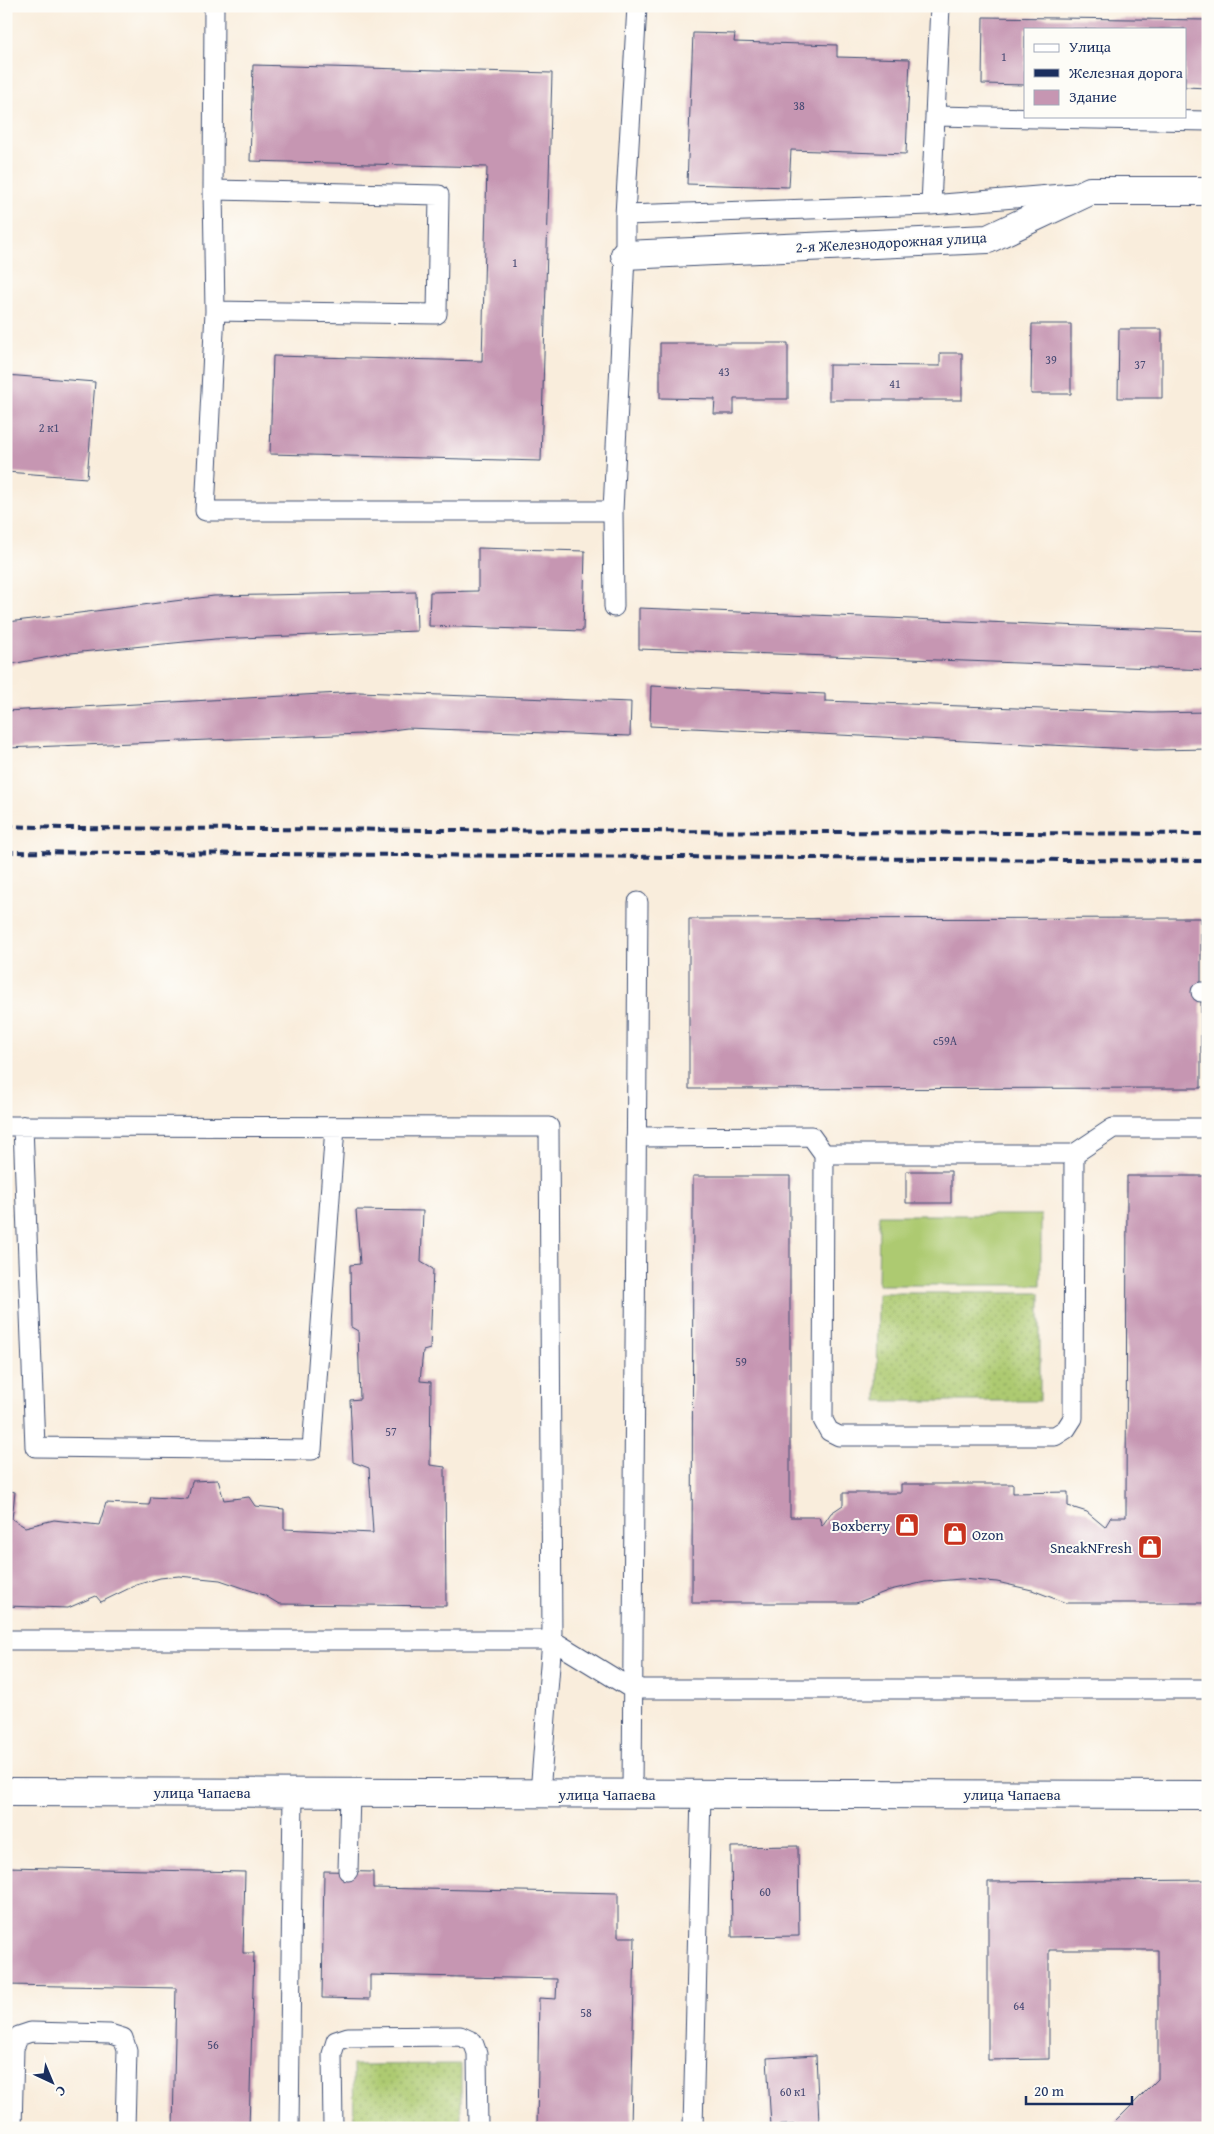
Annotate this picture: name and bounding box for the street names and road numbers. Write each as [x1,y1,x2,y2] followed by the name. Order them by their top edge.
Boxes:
[795,226,988,257] street label: 2-я Железнодорожная улица
[152,1782,251,1803] street label: улица Чапаева
[557,1784,656,1805] street label: улица Чапаева
[962,1784,1061,1805] street label: улица Чапаева

